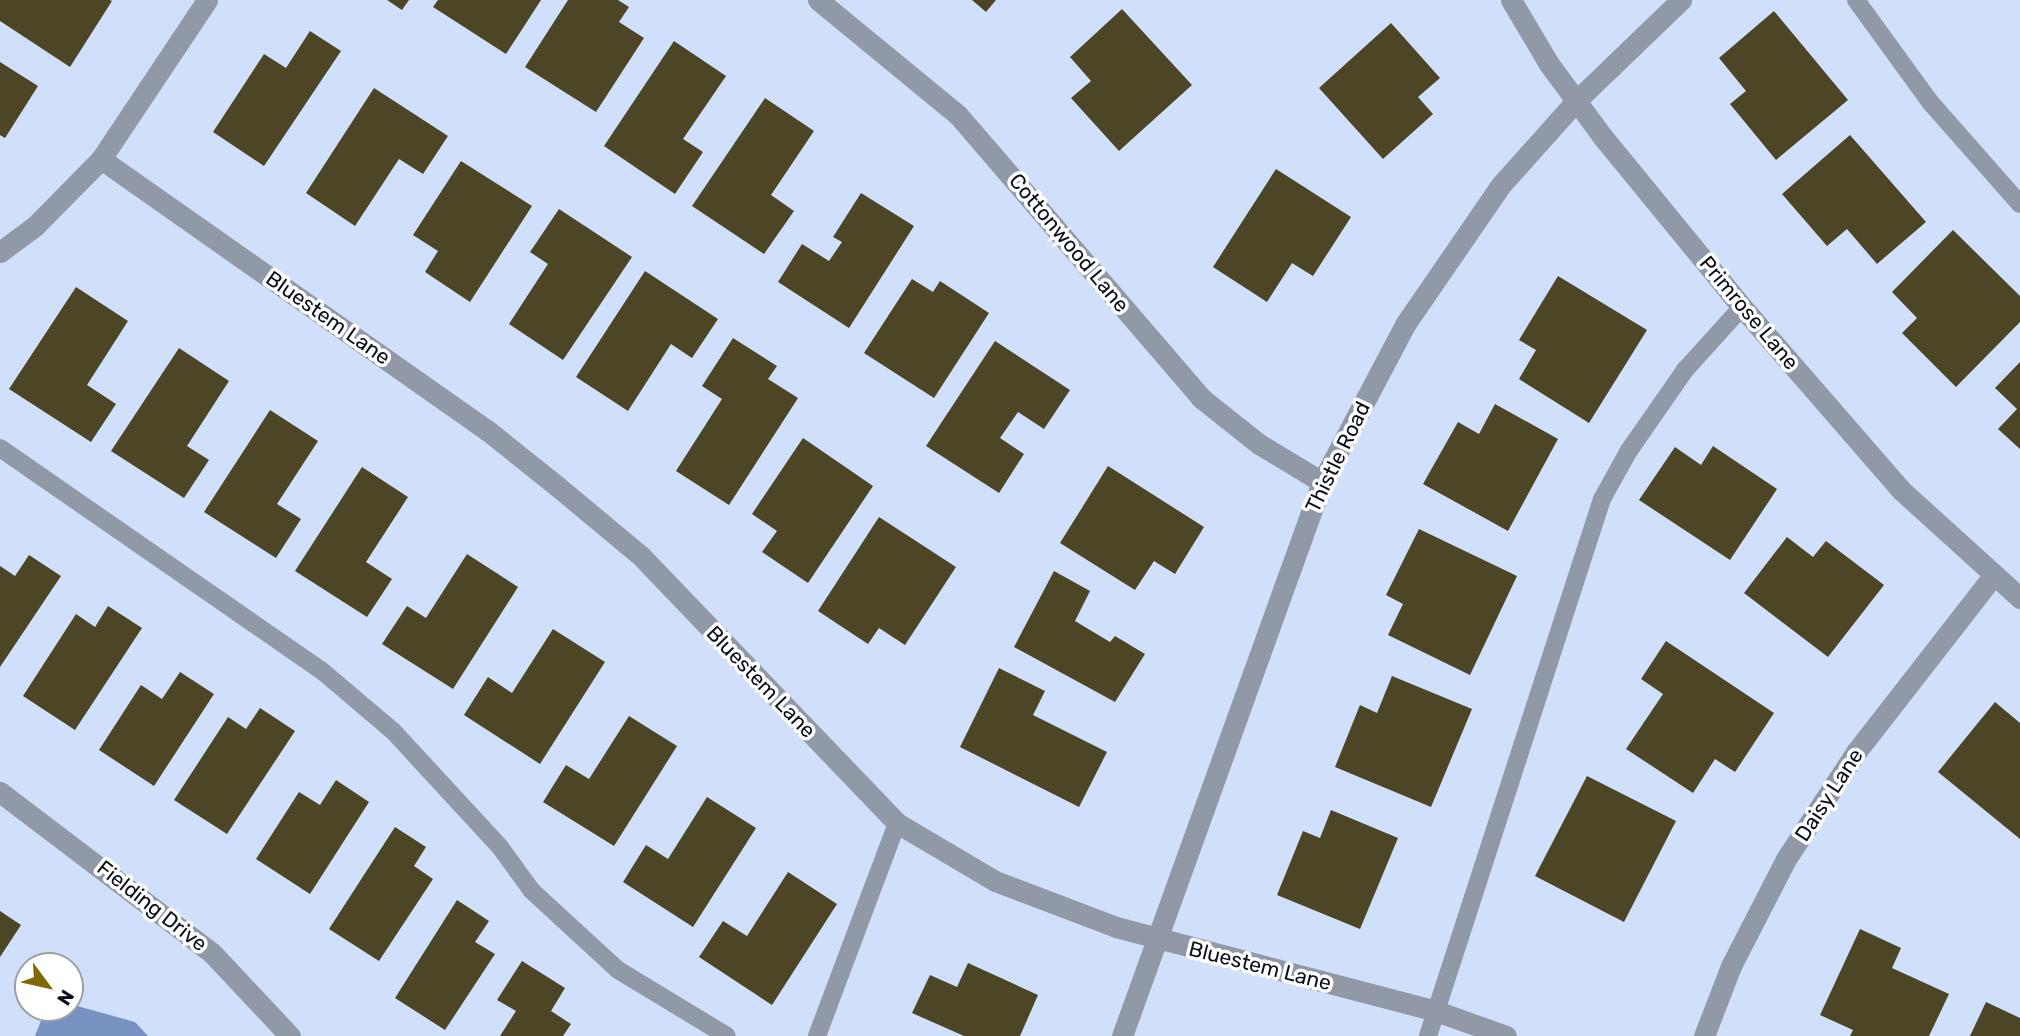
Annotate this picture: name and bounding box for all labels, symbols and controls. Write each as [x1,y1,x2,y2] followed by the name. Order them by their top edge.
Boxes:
[1004,169,1134,317] street label: Cottonwood Lane
[1694,251,1804,375] street label: Primrose Lane
[261,266,395,370] street label: Bluestem Lane
[1300,397,1376,517] street label: Thistle Road
[701,621,821,743] street label: Bluestem Lane
[1790,744,1868,846] street label: Daisy Lane
[92,855,212,957] street label: Fielding Drive
[1186,936,1334,996] street label: Bluestem Lane
[14,952,84,1022] north arrow
[52,986,79,1010] text: N

